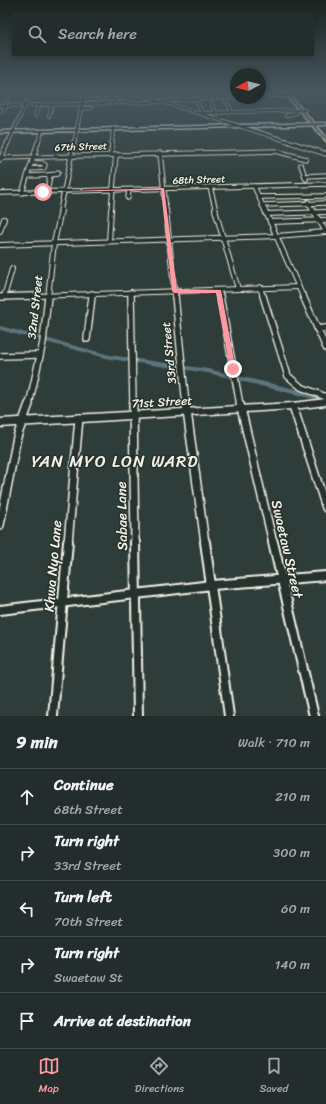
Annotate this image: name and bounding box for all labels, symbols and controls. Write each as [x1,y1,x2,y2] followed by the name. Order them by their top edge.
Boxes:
[12,12,314,56] search box
[58,21,137,47] text: Search here
[26,23,48,45] icon: search
[230,68,266,104] north arrow
[54,137,108,157] street label: 67th Street
[172,170,226,190] street label: 68th Street
[34,183,52,201] route start
[21,274,49,340] street label: 32nd Street
[155,321,183,385] street label: 33rd Street
[224,360,242,378] route end
[131,389,193,415] street label: 71st Street
[31,446,199,476] district label: YAN MYO LON WARD
[109,481,135,551] street label: Sabae Lane
[264,498,311,602] street label: Swaetaw Street
[37,519,69,613] street label: Khwa Nyo Lane
[16,727,58,757] text: 9 min
[238,731,310,754] text: Walk · 710 m
[54,772,114,798] text: Continue
[275,785,310,808] text: 210 m
[16,786,38,808] icon: ahead
[54,798,123,821] text: 68th Street
[54,828,119,854] text: Turn right
[273,841,310,864] text: 300 m
[16,842,38,864] icon: right
[54,854,122,877] text: 33rd Street
[54,884,112,910] text: Turn left
[281,897,310,920] text: 60 m
[16,898,38,920] icon: left
[54,910,123,933] text: 70th Street
[54,940,119,966] text: Turn right
[275,953,310,976] text: 140 m
[16,954,38,976] icon: right
[54,966,123,989] text: Swaetaw St
[54,1008,191,1034] text: Arrive at destination
[16,1010,38,1032] icon: arrive
[38,1055,60,1098] tab: Map
[135,1055,184,1098] tab: Directions
[259,1055,288,1098] tab: Saved

